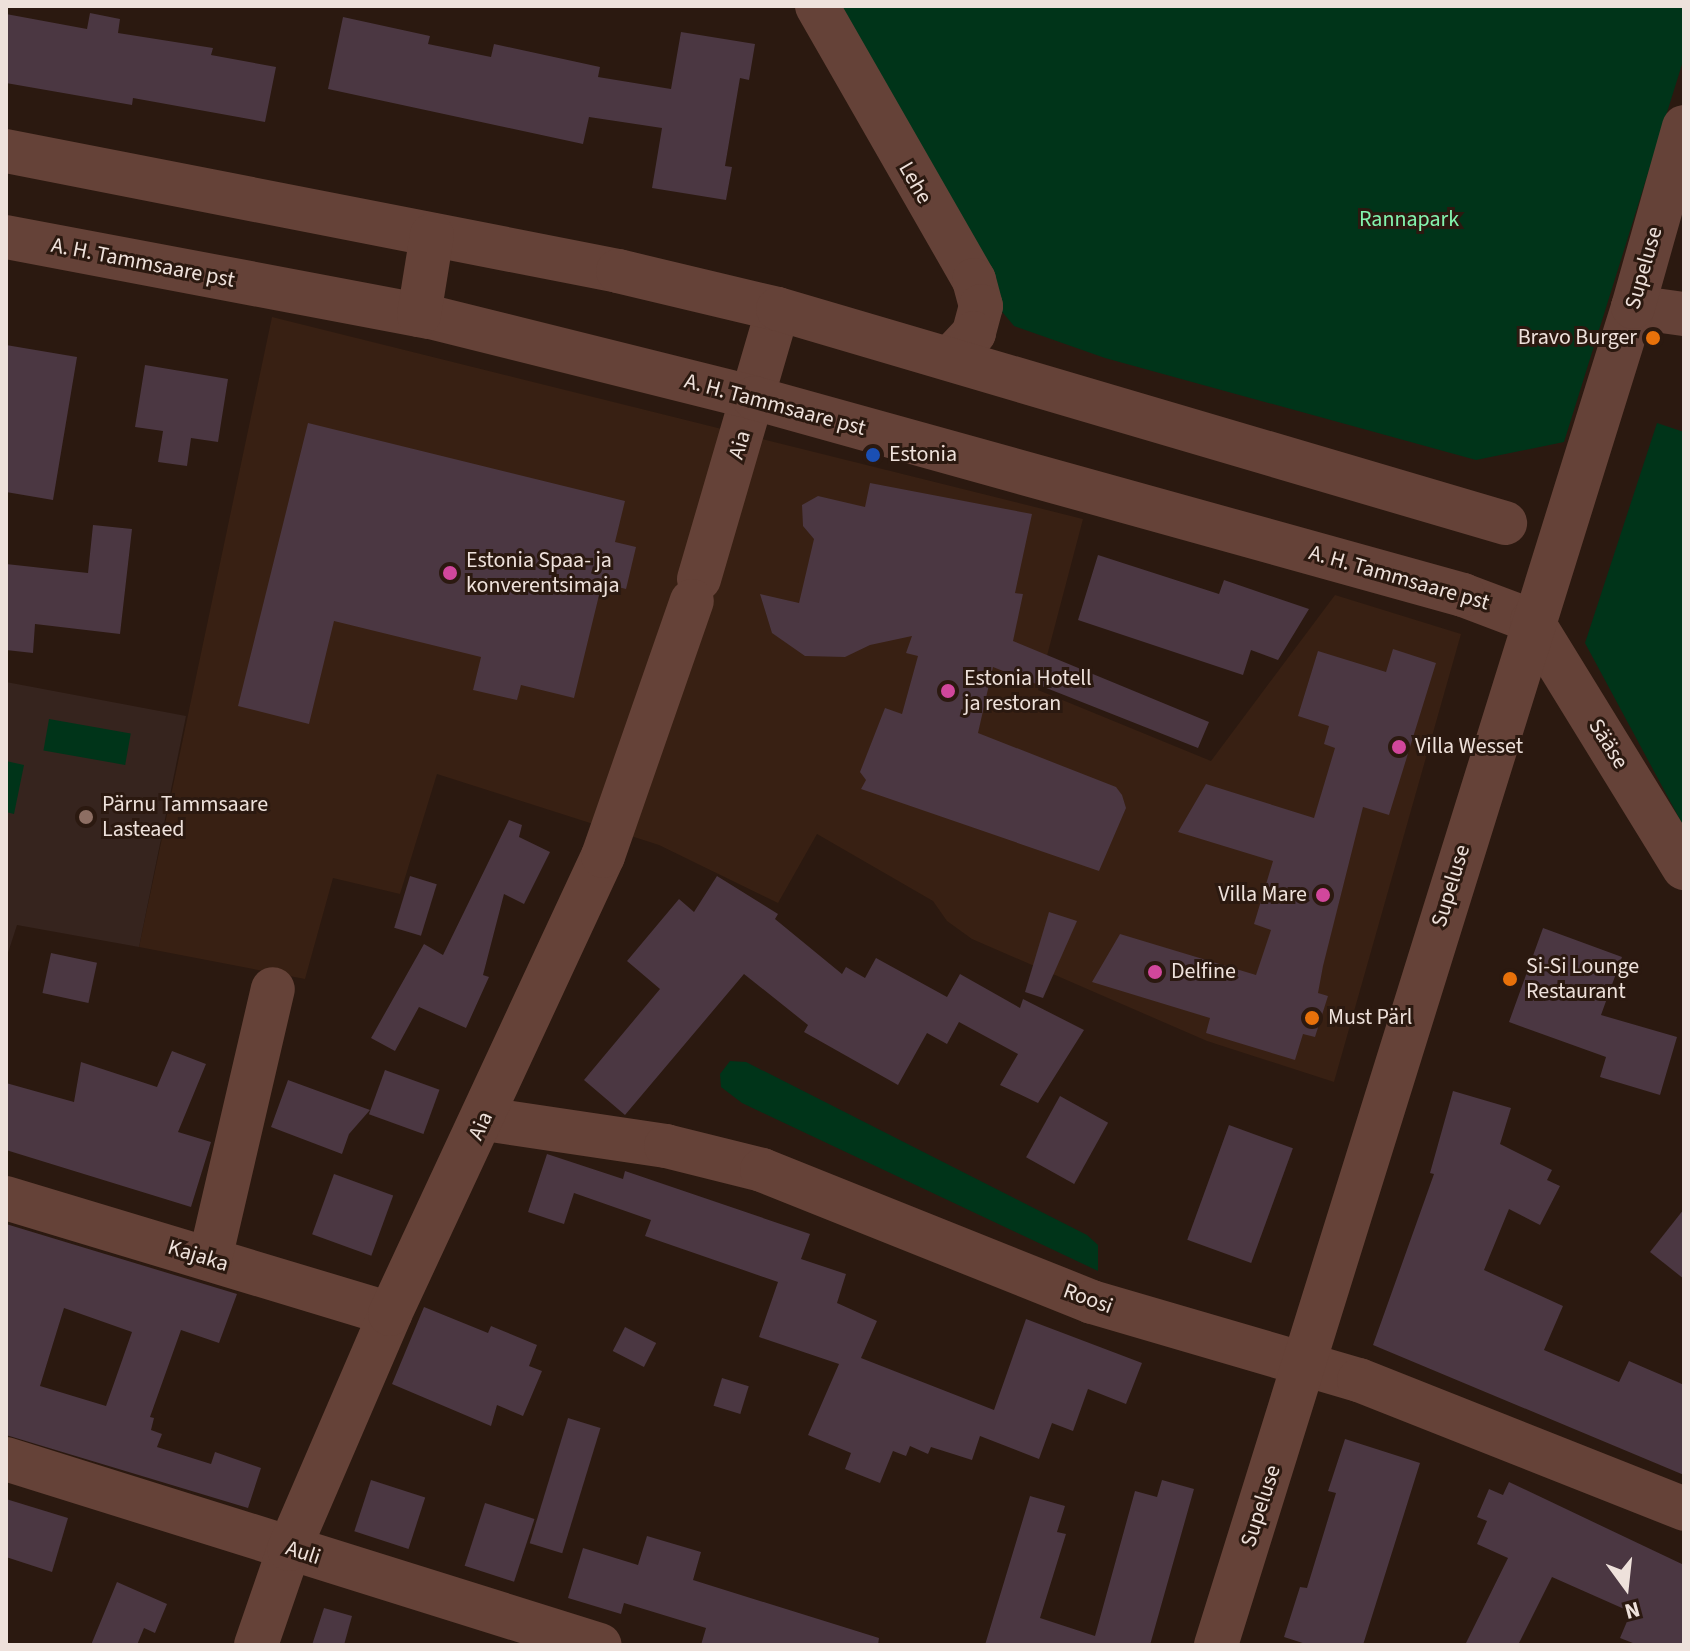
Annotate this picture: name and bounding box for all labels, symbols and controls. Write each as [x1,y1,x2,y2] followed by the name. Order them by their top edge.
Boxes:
[893,157,937,209] street label: Lehe
[1359,207,1459,233] park label: Rannapark
[1620,224,1668,312] street label: Supeluse
[49,232,237,294] street label: A. H. Tammsaare pst
[1518,325,1637,351] place label: Bravo Burger
[1644,329,1662,347] marker: Bravo Burger
[682,368,868,442] street label: A. H. Tammsaare pst
[723,428,757,462] street label: Aia
[889,442,957,468] place label: Estonia
[864,446,882,464] marker: Estonia
[1306,540,1492,616] street label: A. H. Tammsaare pst
[466,547,620,598] place label: Estonia Spaa- ja konverentsimaja
[441,564,459,582] marker: Estonia Spaa- ja konverentsimaja
[964,665,1092,716] place label: Estonia Hotell ja restoran
[939,682,957,700] marker: Estonia Hotell ja restoran
[1582,714,1634,774] street label: Sääse
[1415,734,1523,760] place label: Villa Wesset
[1390,738,1408,756] marker: Villa Wesset
[102,791,268,842] place label: Pärnu Tammsaare Lasteaed
[77,808,95,826] marker: Pärnu Tammsaare Lasteaed
[1426,842,1476,930] street label: Supeluse
[1218,882,1307,908] place label: Villa Mare
[1314,886,1332,904] marker: Villa Mare
[1526,953,1639,1004] place label: Si-Si Lounge Restaurant
[1171,959,1236,985] place label: Delfine
[1146,963,1164,981] marker: Delfine
[1501,970,1519,988] marker: Si-Si Lounge Restaurant
[1328,1005,1412,1031] place label: Must Pärl
[1303,1009,1321,1027] marker: Must Pärl
[463,1108,499,1144] street label: Aia
[164,1234,232,1278] street label: Kajaka
[1060,1278,1116,1320] street label: Roosi
[1235,1462,1287,1550] street label: Supeluse
[282,1535,324,1571] street label: Auli
[1586,1547,1666,1627] north arrow
[1621,1593,1643,1628] text: N

